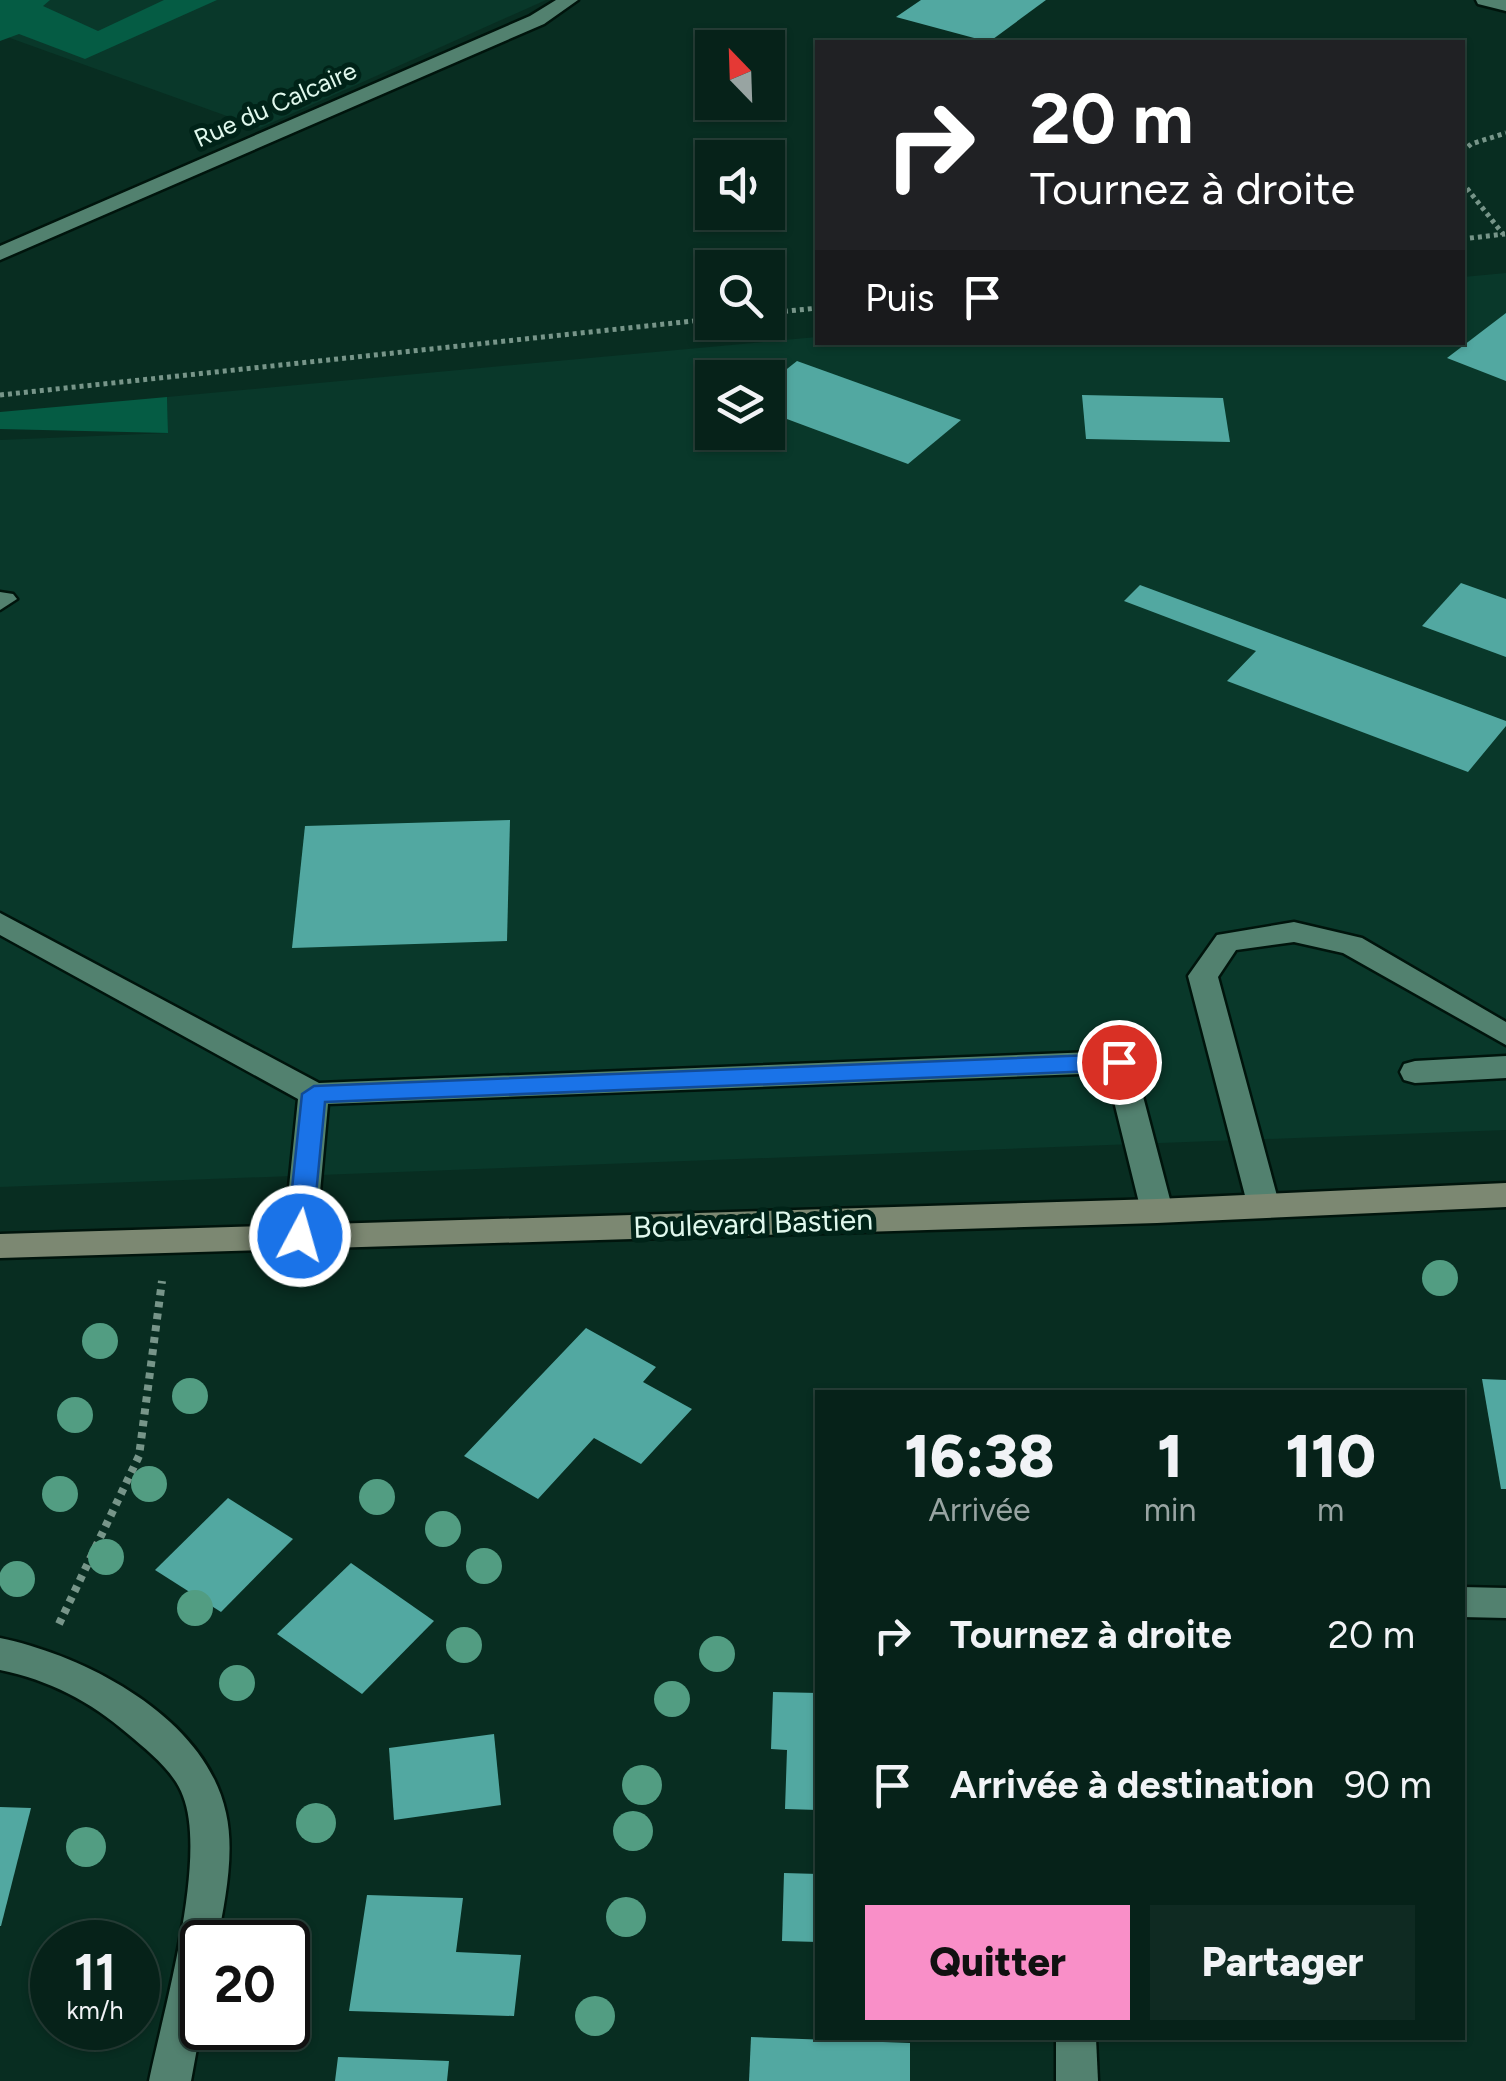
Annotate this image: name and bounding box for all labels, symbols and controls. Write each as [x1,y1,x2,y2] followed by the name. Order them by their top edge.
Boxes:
[695,30,785,120] north arrow
[695,30,785,450] map controls
[189,55,361,153] street label: Rue du Calcaire
[1030,76,1194,161] text: 20 m
[865,80,995,210] icon: right
[695,140,785,230] button: sound
[1030,161,1355,215] text: Tournez à droite
[695,250,785,340] button: search
[955,270,1010,325] icon: arrive
[865,275,935,321] text: Puis
[695,360,785,450] button: layers
[1077,1020,1162,1105] pin
[1092,1035,1147,1090] icon: arrive
[248,1184,352,1288] position arrow
[633,1200,873,1246] street label: Boulevard Bastien
[904,1420,1055,1492] text: 16:38
[1157,1420,1183,1492] text: 1
[1286,1420,1376,1492] text: 110
[928,1491,1030,1529] text: Arrivée
[1144,1491,1196,1529] text: min
[1317,1491,1344,1529] text: m
[865,1608,920,1663] icon: right
[950,1612,1232,1658] text: Tournez à droite
[1328,1612,1415,1658] text: 20 m
[865,1758,920,1813] icon: arrive
[950,1762,1314,1808] text: Arrivée à destination
[1344,1762,1432,1808] text: 90 m
[865,1905,1130,2020] button: Quitter
[1150,1905,1415,2020] button: Partager
[180,1920,310,2050] speed limit sign: 20
[74,1942,116,2003] text: 11
[66,1995,124,2025] text: km/h

